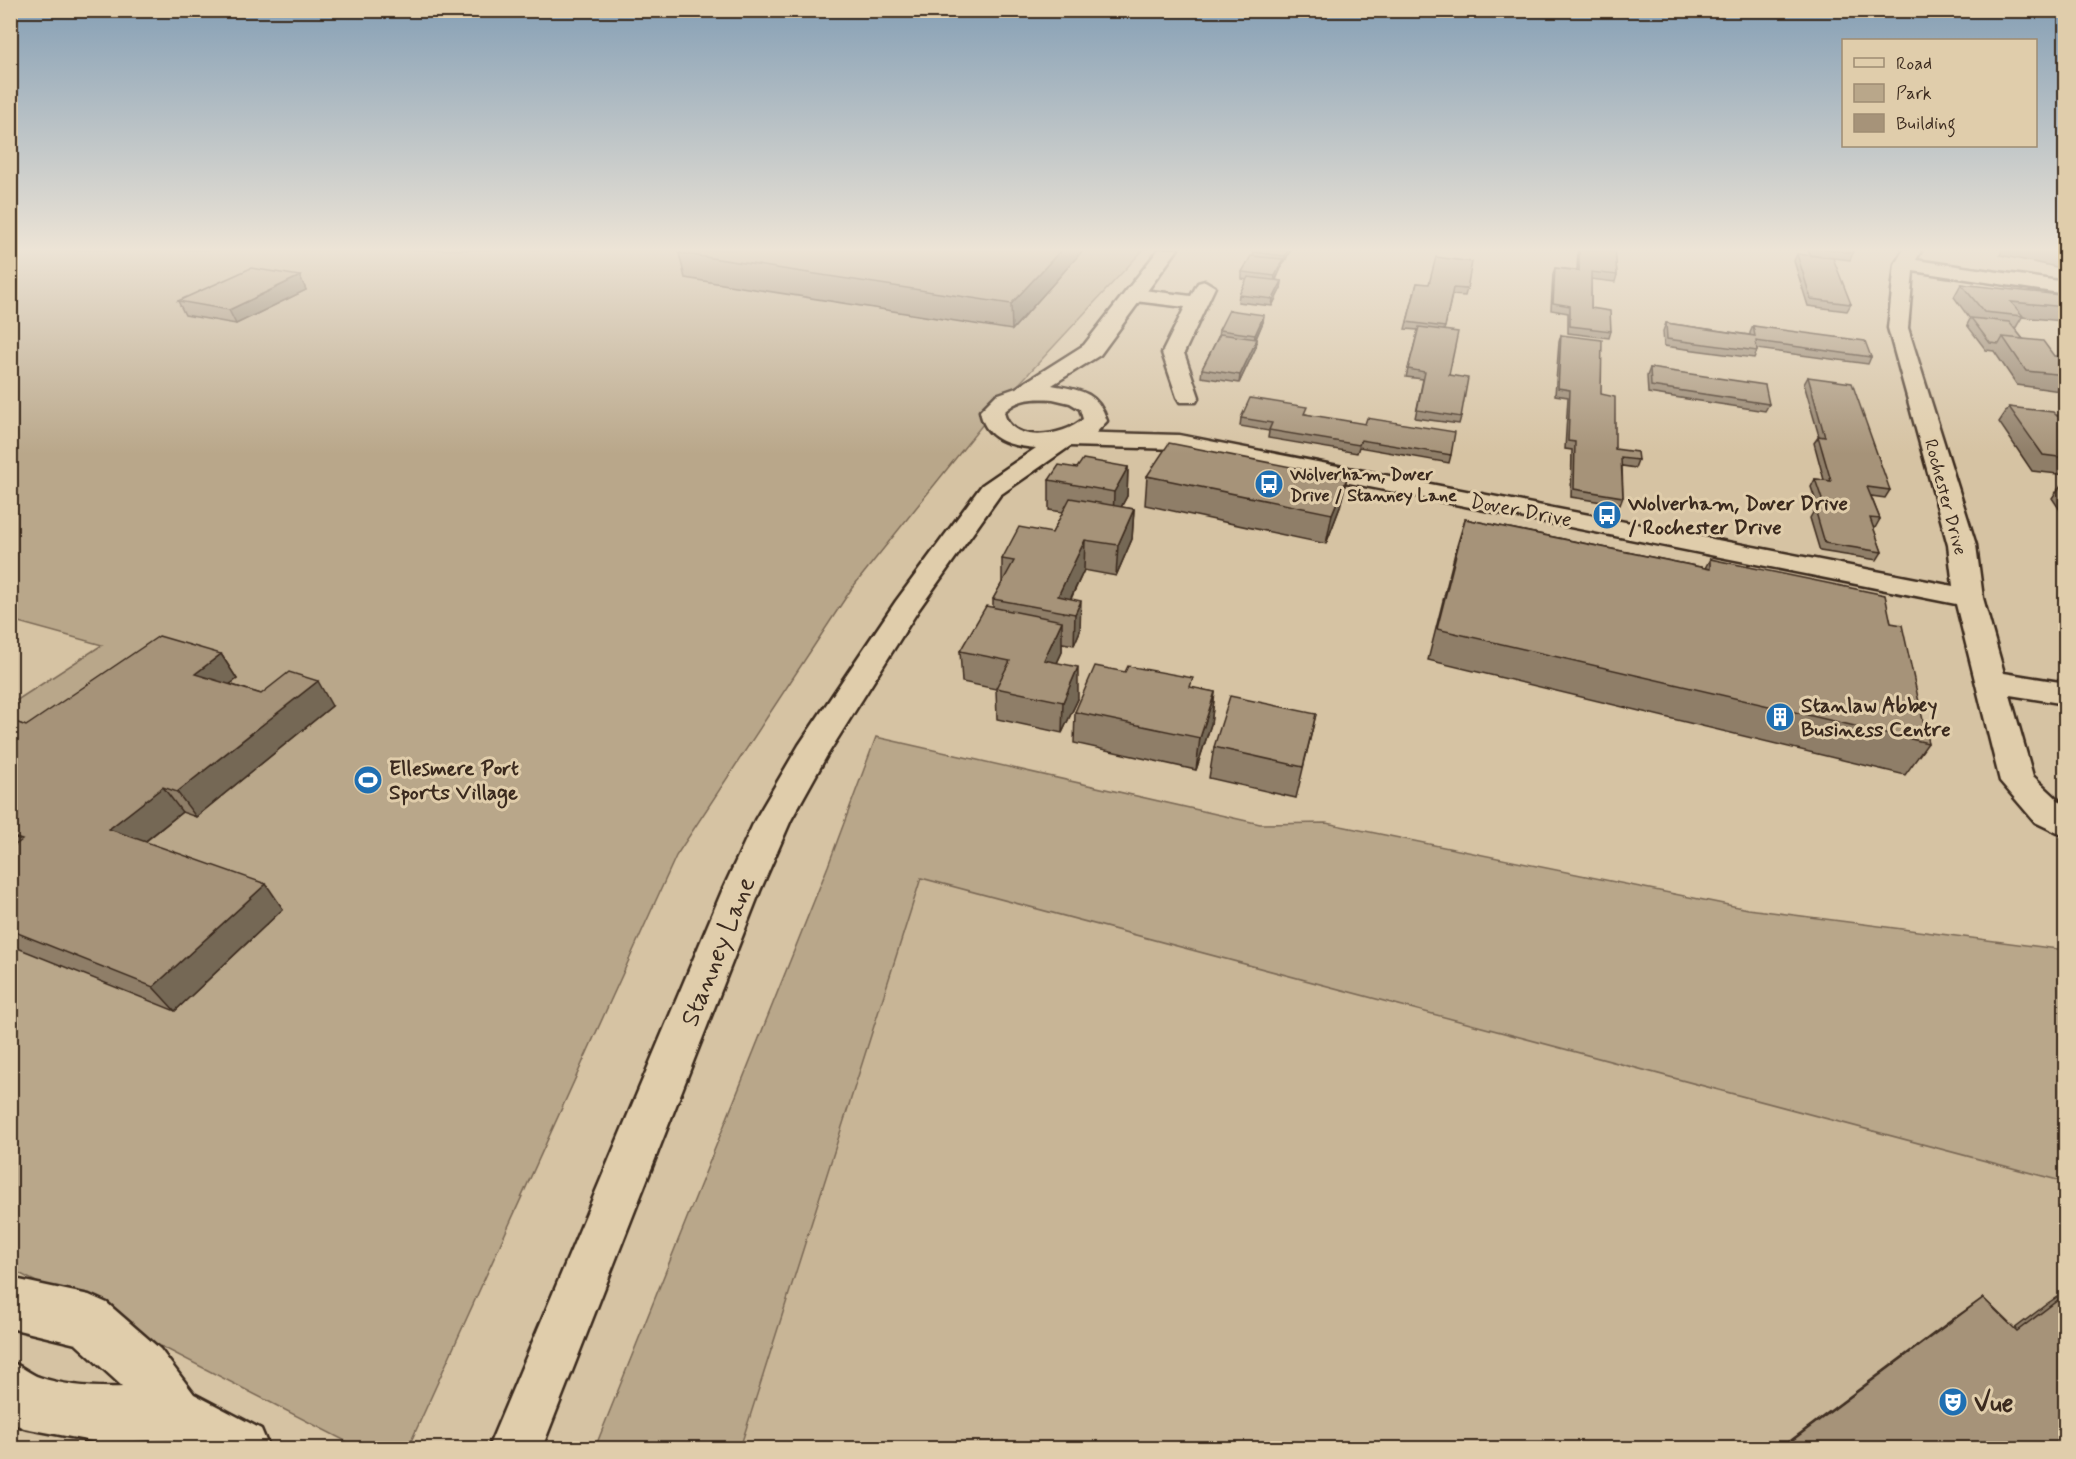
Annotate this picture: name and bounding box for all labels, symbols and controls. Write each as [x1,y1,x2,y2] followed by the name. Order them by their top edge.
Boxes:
[1842,39,2037,147] legend
[1896,52,1932,76] text: Road
[1896,82,1932,106] text: Park
[1896,112,1956,138] text: Building
[1918,437,1972,558] street label: Rochester Drive
[1289,463,1457,508] place label: Wolverham, Dover Drive / Stanney Lane
[1253,468,1285,500] bus stop icon: Wolverham, Dover Drive / Stanney Lane
[1468,487,1574,535] street label: Dover Drive
[1627,490,1848,542] place label: Wolverham, Dover Drive / Rochester Drive
[1591,499,1623,531] bus stop icon: Wolverham, Dover Drive / Rochester Drive
[1801,692,1951,744] place label: Stanlaw Abbey Business Centre
[1764,701,1796,733] building icon: Stanlaw Abbey Business Centre
[389,755,519,809] place label: Ellesmere Port Sports Village
[352,764,384,796] sports icon: Ellesmere Port Sports Village
[673,872,764,1032] street label: Stanney Lane
[1937,1386,1969,1418] theatre icon: Vue
[1974,1387,2014,1421] place label: Vue

